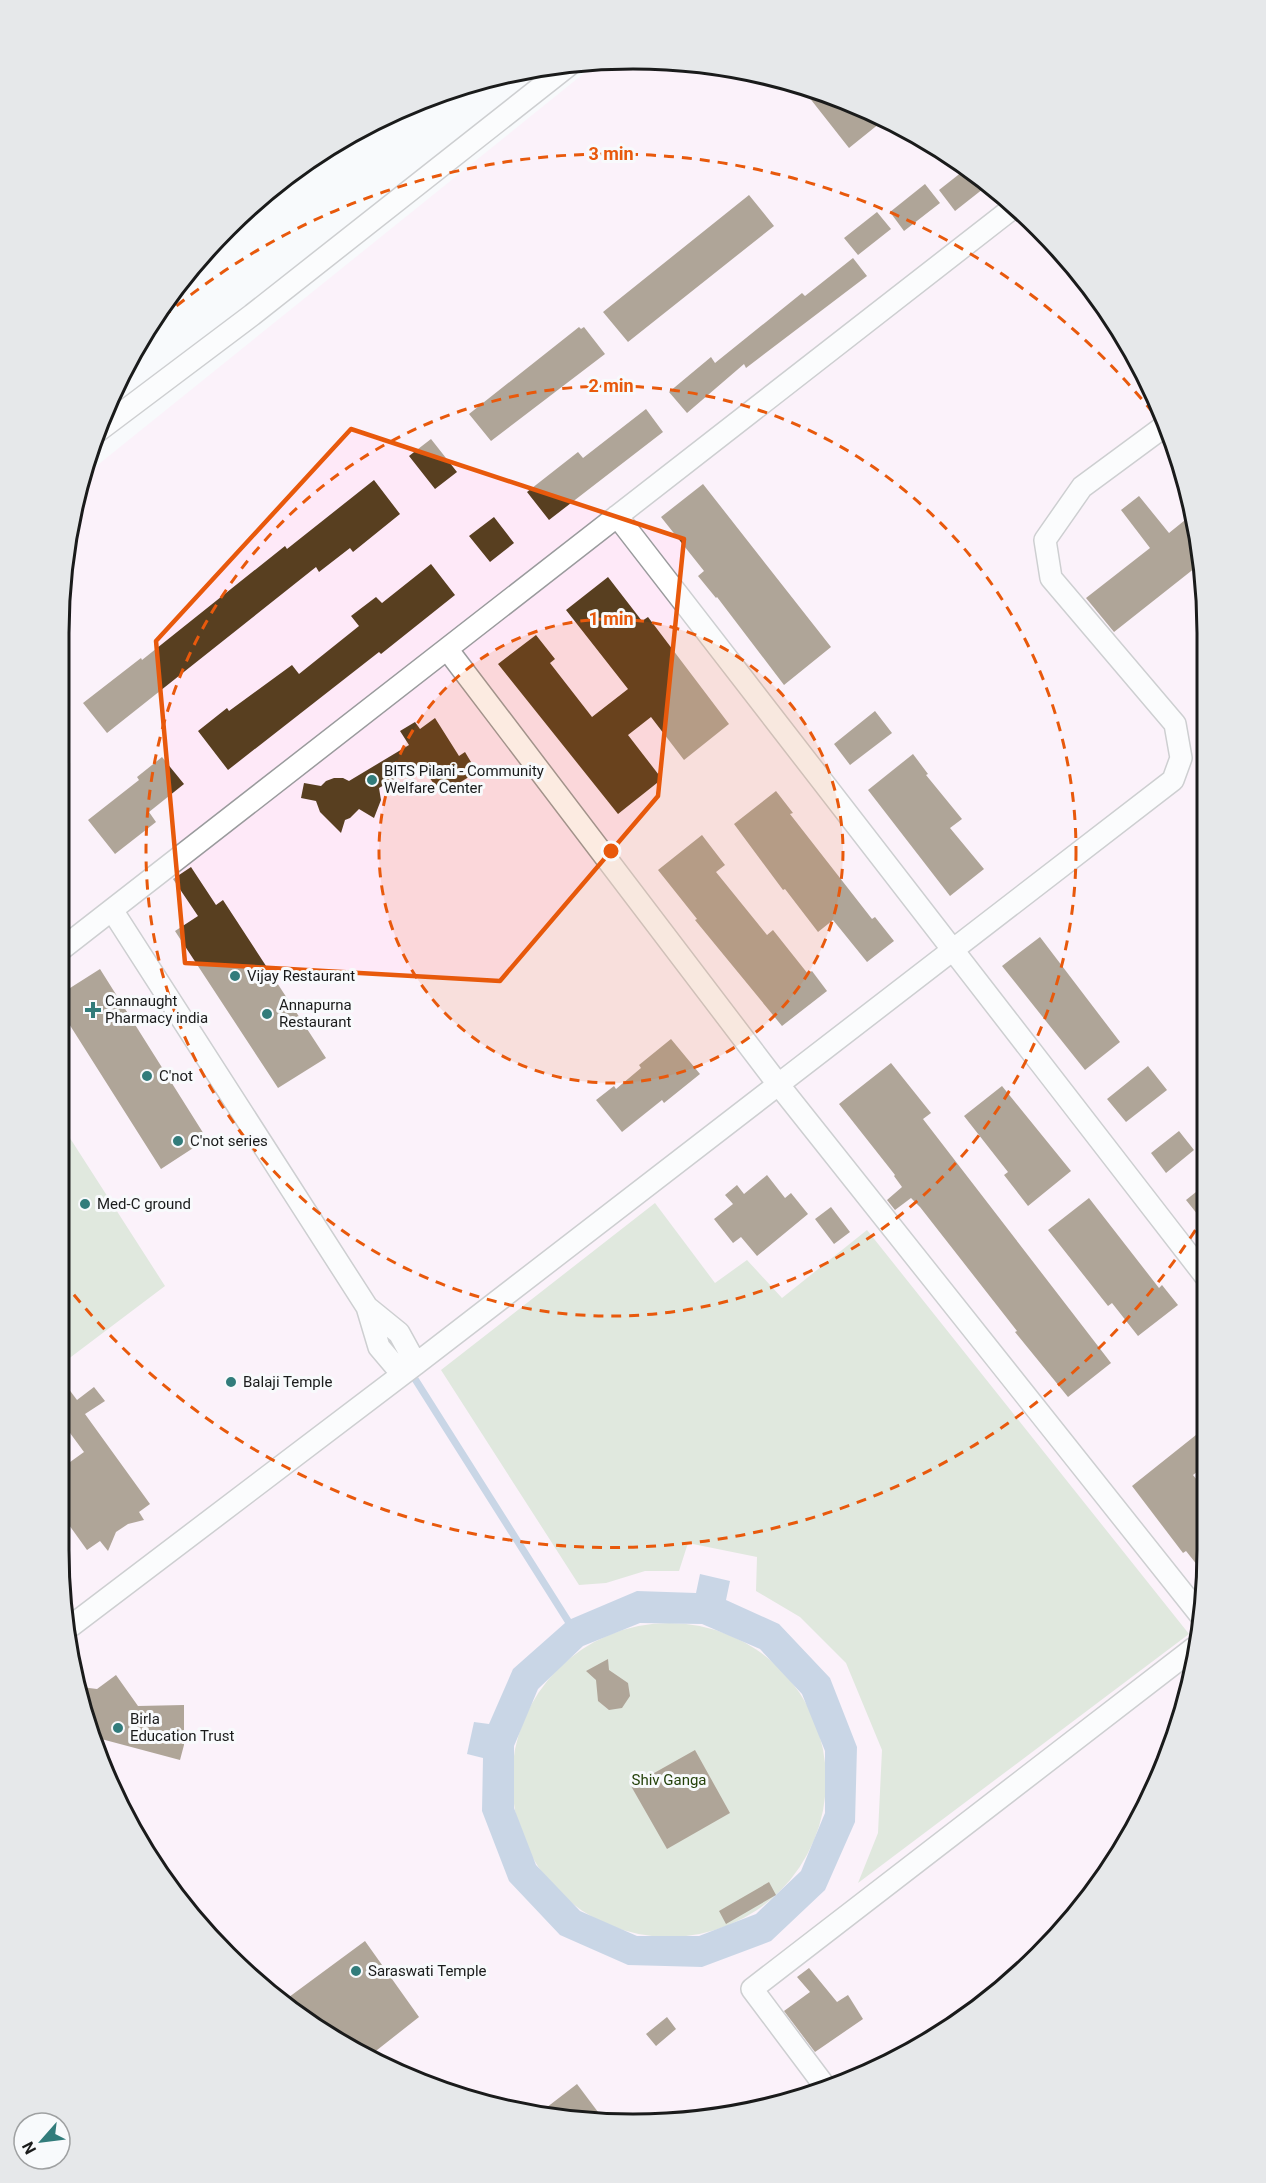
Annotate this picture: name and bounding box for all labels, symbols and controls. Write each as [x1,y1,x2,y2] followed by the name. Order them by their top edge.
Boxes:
[588,143,634,164] text: 3 min
[588,375,634,396] text: 2 min
[588,608,634,629] text: 1 min
[384,762,544,797] place label: BITS Pilani - Community Welfare Center
[365,773,379,787] marker: BITS Pilani - Community Welfare Center
[601,841,621,861] centre of rings
[247,967,355,985] place label: Vijay Restaurant
[228,969,242,983] marker: Vijay Restaurant
[105,992,208,1027] place label: Cannaught Pharmacy india
[279,996,352,1031] place label: Annapurna Restaurant
[86,1003,100,1017] marker: Cannaught Pharmacy india
[260,1007,274,1021] marker: Annapurna Restaurant
[159,1067,193,1085] place label: C'not
[140,1069,154,1083] marker: C'not
[190,1132,268,1150] place label: C'not series
[171,1134,185,1148] marker: C'not series
[97,1195,191,1213] place label: Med-C ground
[78,1197,92,1211] marker: Med-C ground
[243,1373,332,1391] place label: Balaji Temple
[224,1375,238,1389] marker: Balaji Temple
[130,1710,234,1745] place label: Birla Education Trust
[111,1721,125,1735] marker: Birla Education Trust
[631,1771,707,1789] park label: Shiv Ganga
[368,1962,487,1980] place label: Saraswati Temple
[349,1964,363,1978] marker: Saraswati Temple
[12,2111,72,2171] north arrow
[18,2138,40,2157] text: N

